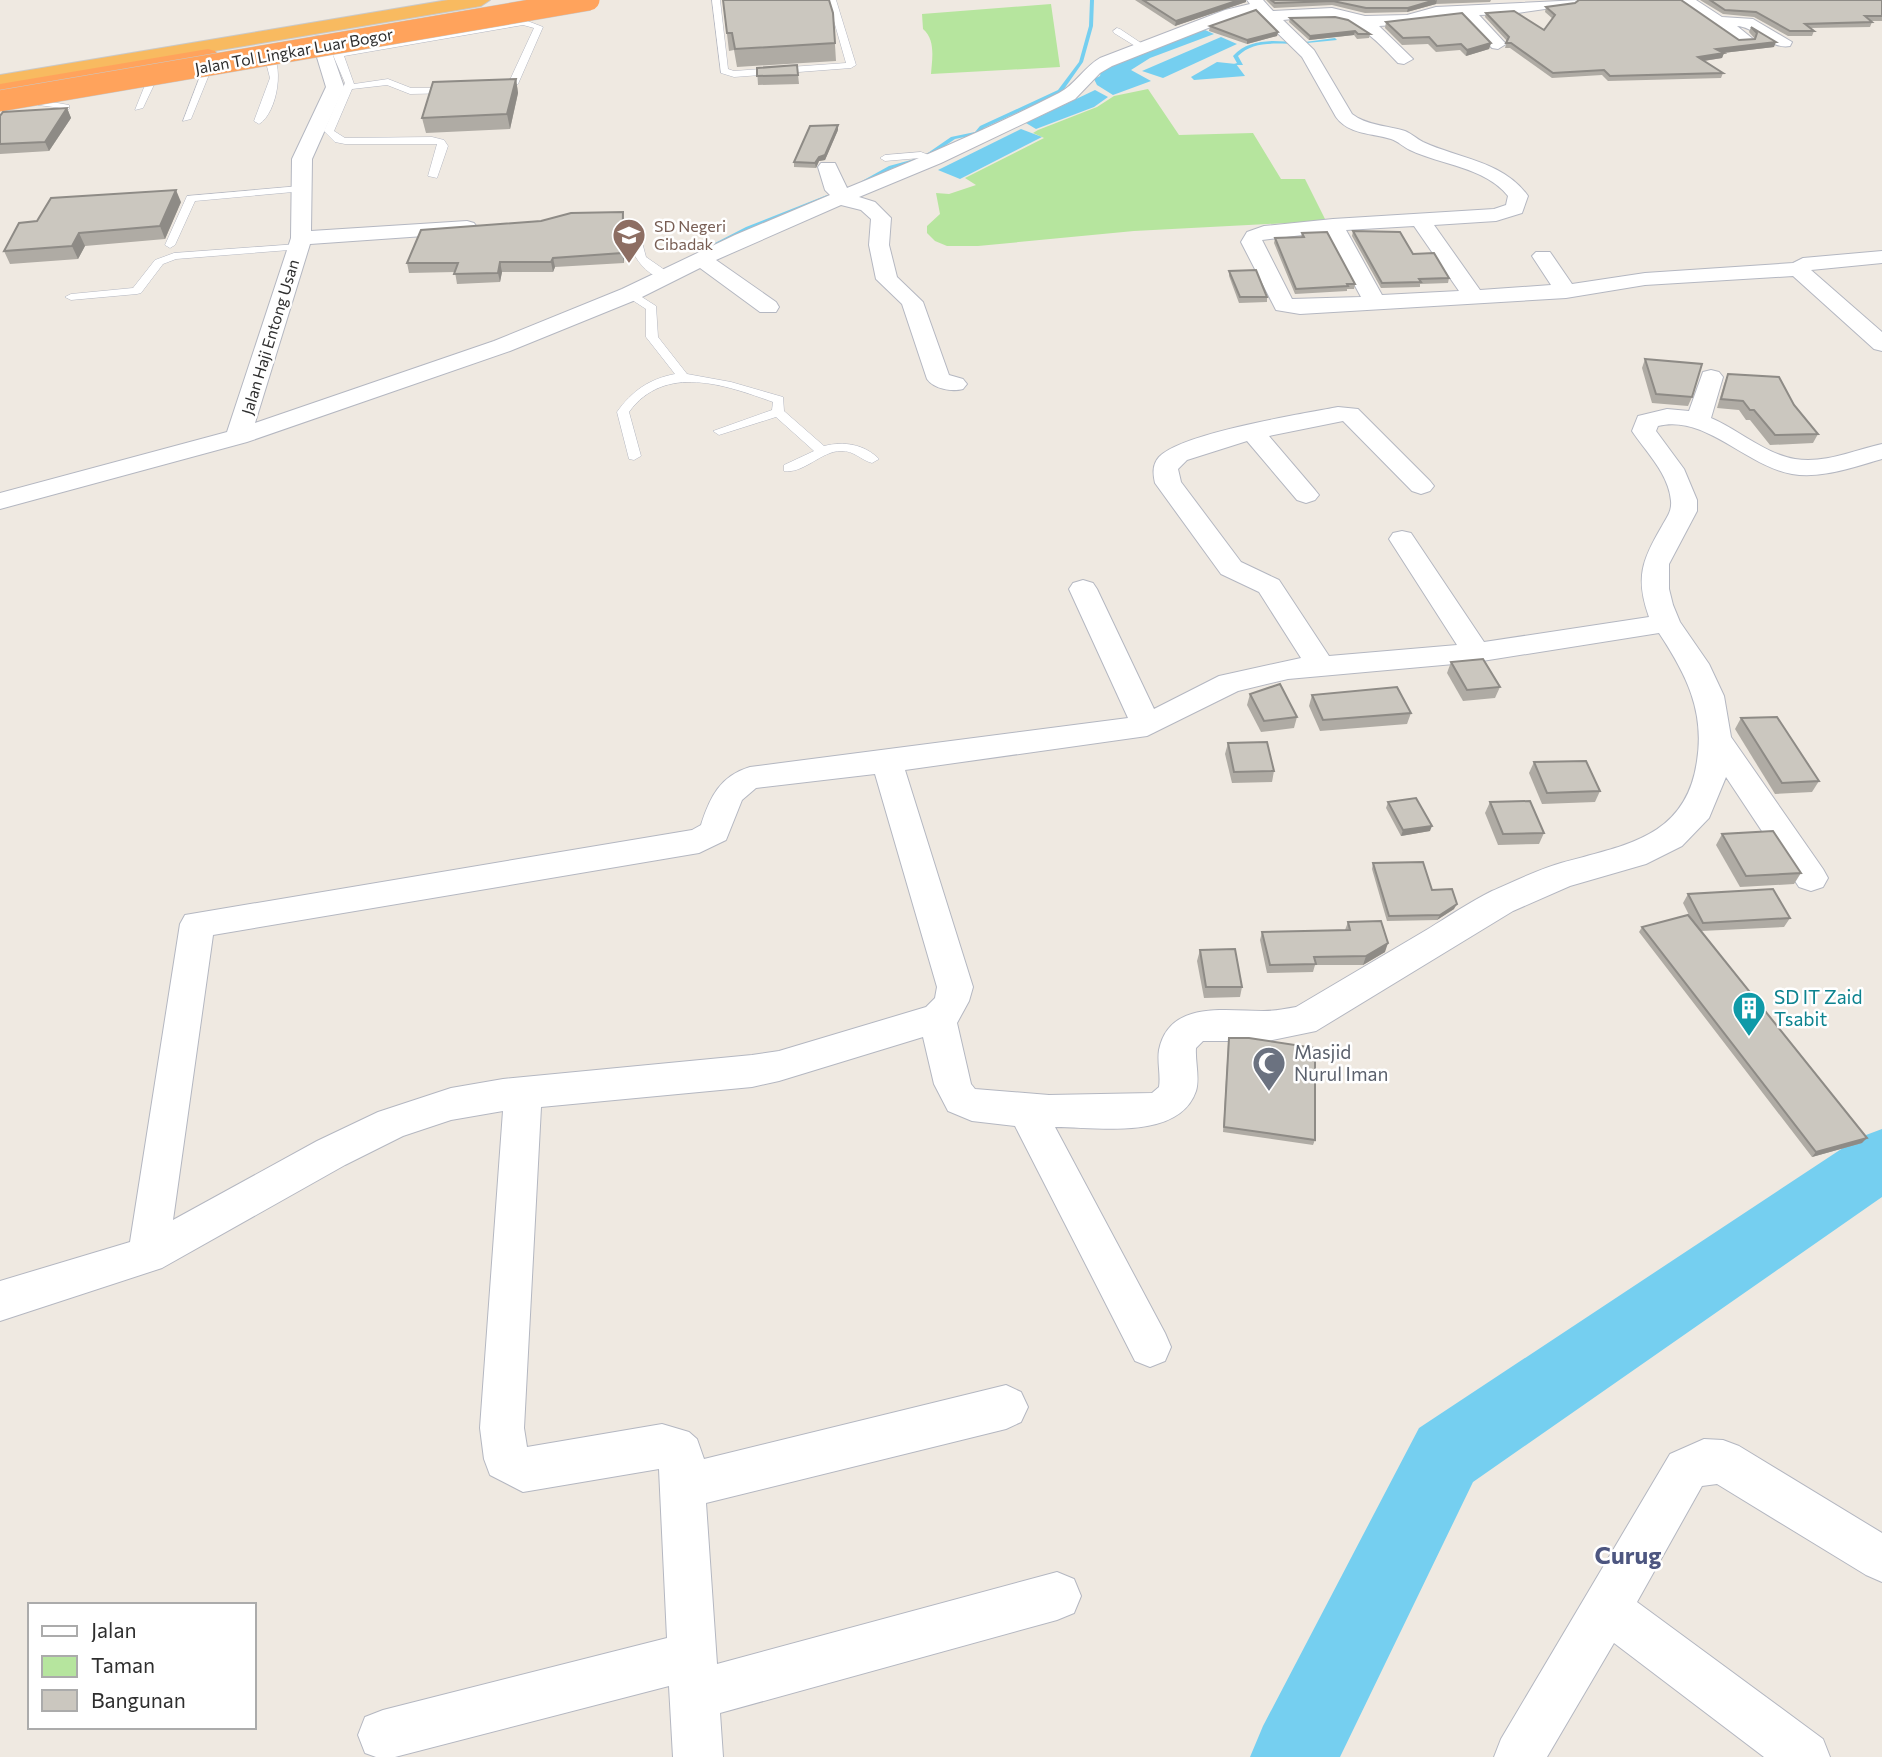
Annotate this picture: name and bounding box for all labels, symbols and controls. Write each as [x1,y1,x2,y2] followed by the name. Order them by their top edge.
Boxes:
[193,24,395,77] street label: Jalan Tol Lingkar Luar Bogor
[610,216,648,265] school or university icon: SD Negeri Cibadak
[654,216,726,253] place label: SD Negeri Cibadak
[237,257,302,417] street label: Jalan Haji Entong Usan
[1774,985,1862,1030] place label: SD IT Zaid Tsabit
[1730,989,1768,1038] building icon: SD IT Zaid Tsabit
[1294,1040,1388,1085] place label: Masjid Nurul Iman
[1250,1044,1288,1093] mosque icon: Masjid Nurul Iman
[1595,1540,1661,1569] district label: Curug
[28,1603,256,1729] legend
[91,1617,136,1642] text: Jalan
[91,1652,155,1677] text: Taman
[91,1687,186,1712] text: Bangunan

